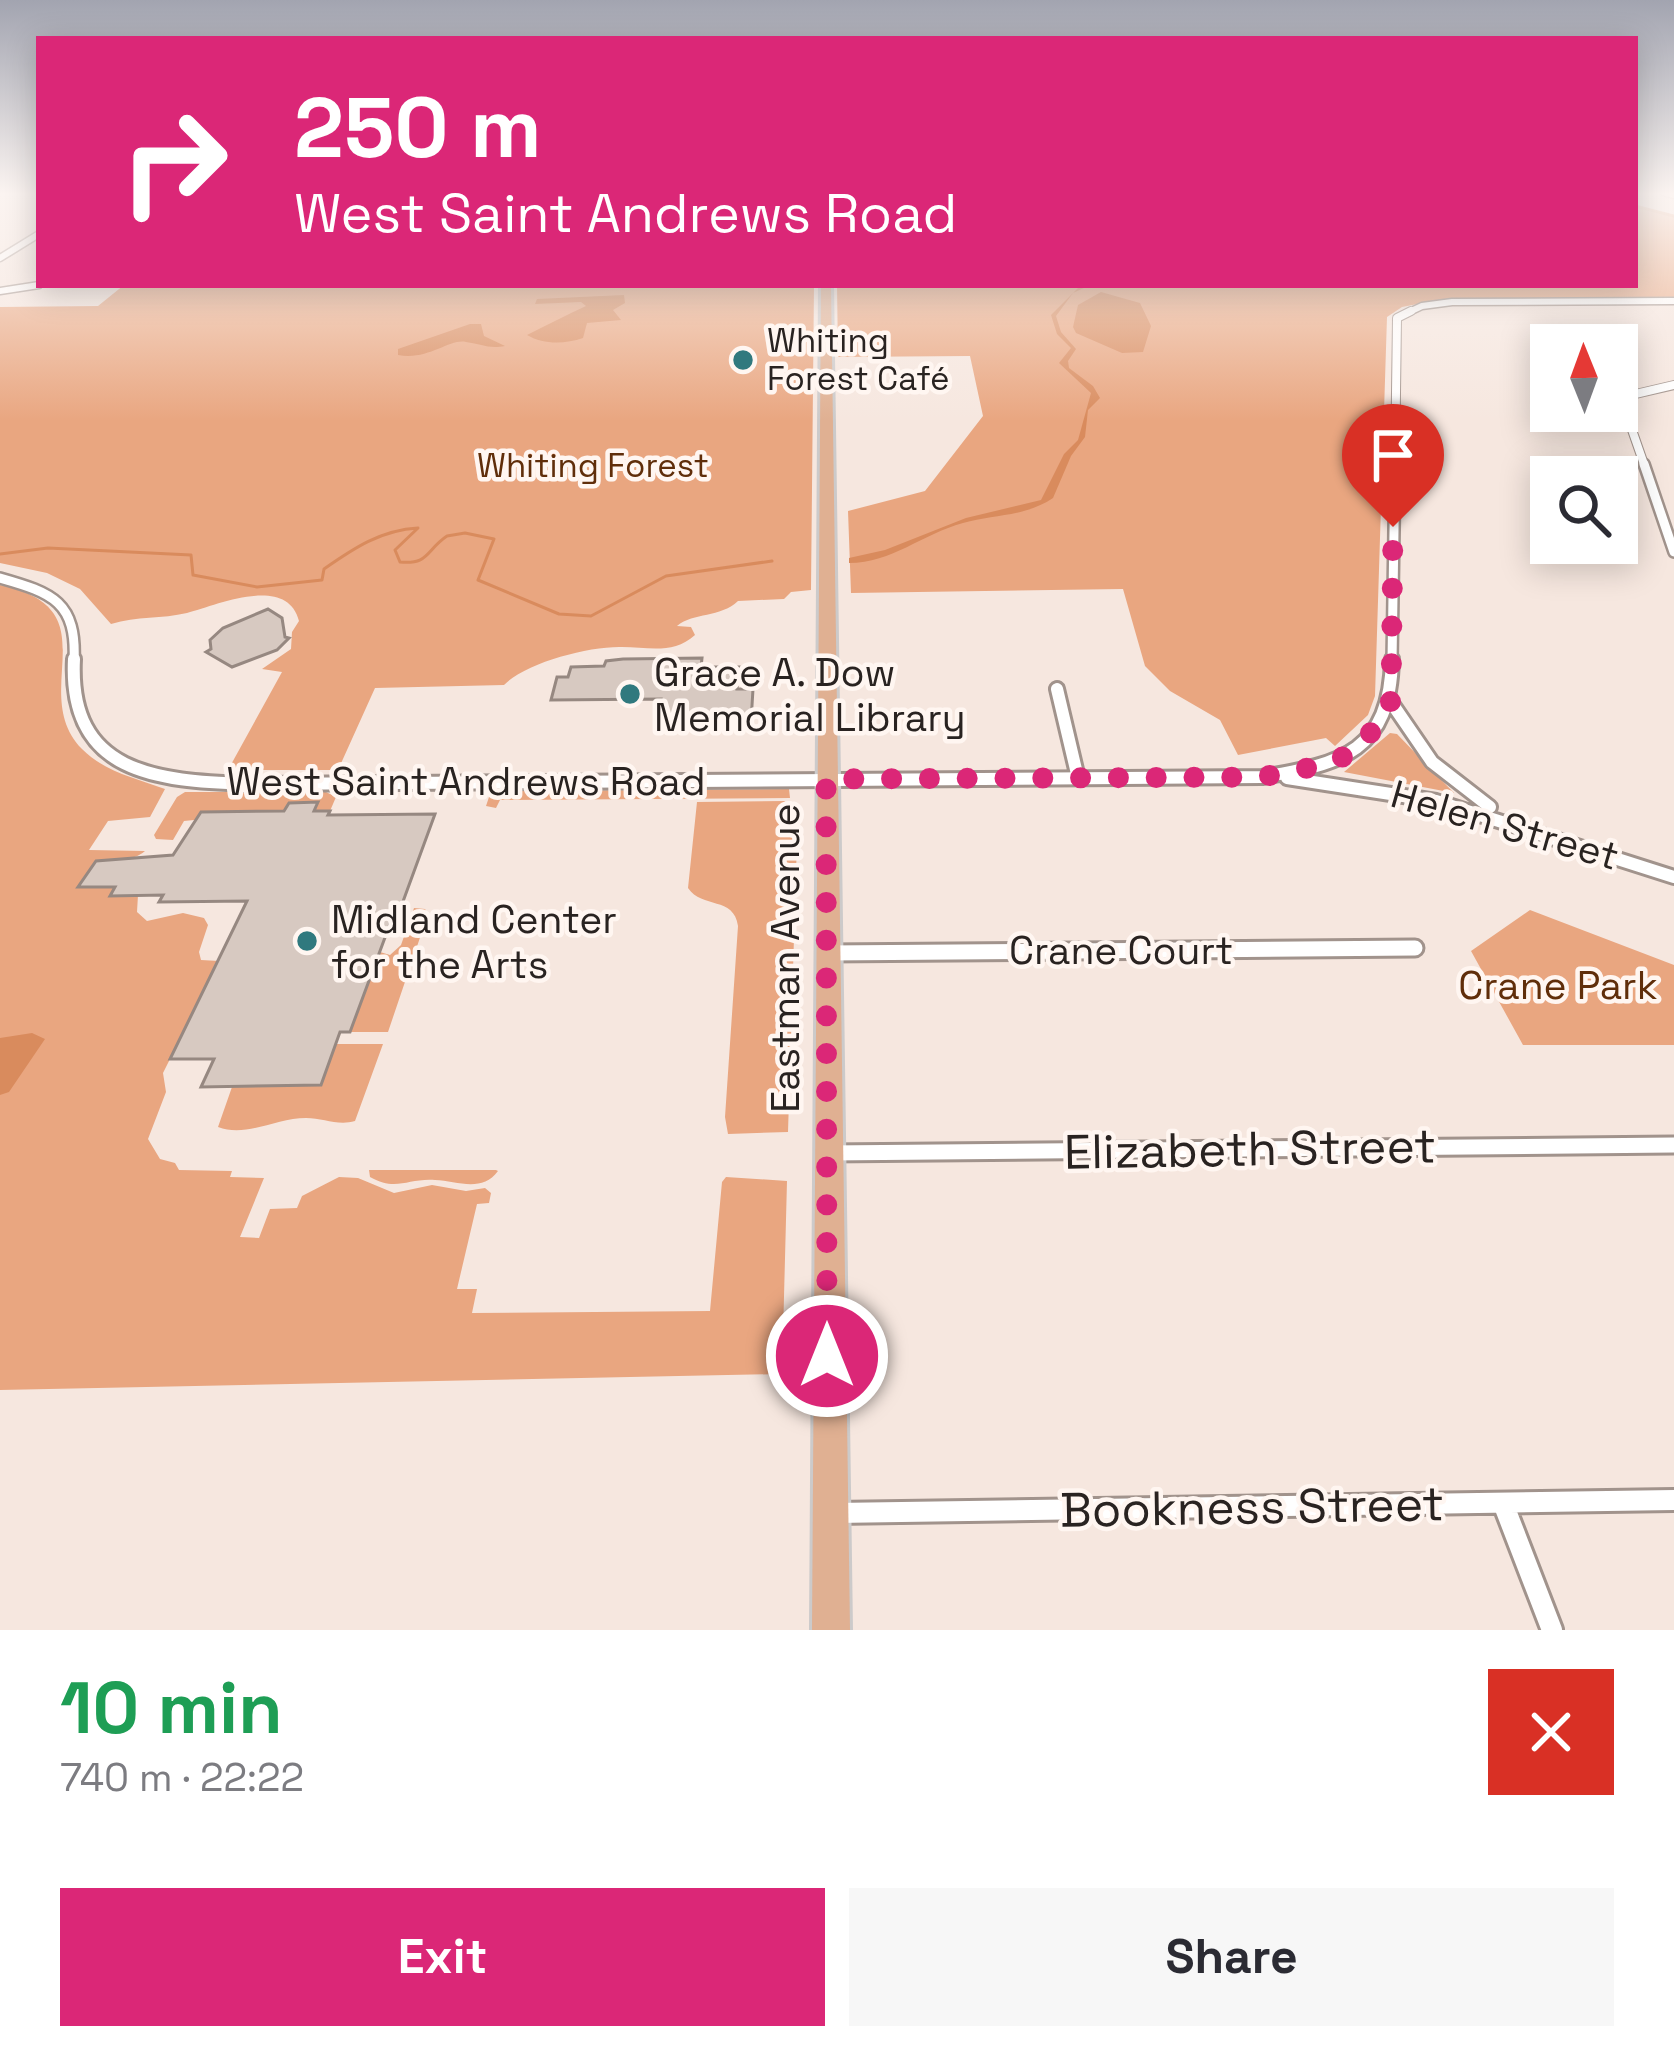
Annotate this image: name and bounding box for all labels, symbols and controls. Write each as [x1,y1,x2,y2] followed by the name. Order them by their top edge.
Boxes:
[294,74,542,182] text: 250 m
[96,84,252,240] icon: right
[294,179,957,248] text: West Saint Andrews Road
[767,320,950,400] place label: Whiting Forest Café
[1530,324,1638,432] north arrow
[1530,324,1638,564] map controls
[730,347,756,373] marker: Whiting Forest Café
[1342,404,1444,527] pin
[1360,422,1426,488] icon: arrive
[477,445,709,487] park label: Whiting Forest
[1530,456,1638,564] button: search
[654,648,966,742] place label: Grace A. Dow Memorial Library
[617,681,643,707] marker: Grace A. Dow Memorial Library
[226,757,706,806] street label: West Saint Andrews Road
[1386,769,1624,881] street label: Helen Street
[761,803,810,1113] street label: Eastman Avenue
[331,895,617,989] place label: Midland Center for the Arts
[1009,926,1233,975] street label: Crane Court
[294,928,320,954] marker: Midland Center for the Arts
[1458,961,1658,1010] park label: Crane Park
[1064,1115,1436,1183] street label: Elizabeth Street
[764,1293,890,1419] position arrow
[1059,1473,1445,1541] street label: Bookness Street
[60,1662,282,1754] text: 10 min
[1488,1669,1614,1795] button: close
[60,1753,304,1802] text: 740 m · 22:22
[60,1888,825,2026] button: Exit
[849,1888,1614,2026] button: Share

